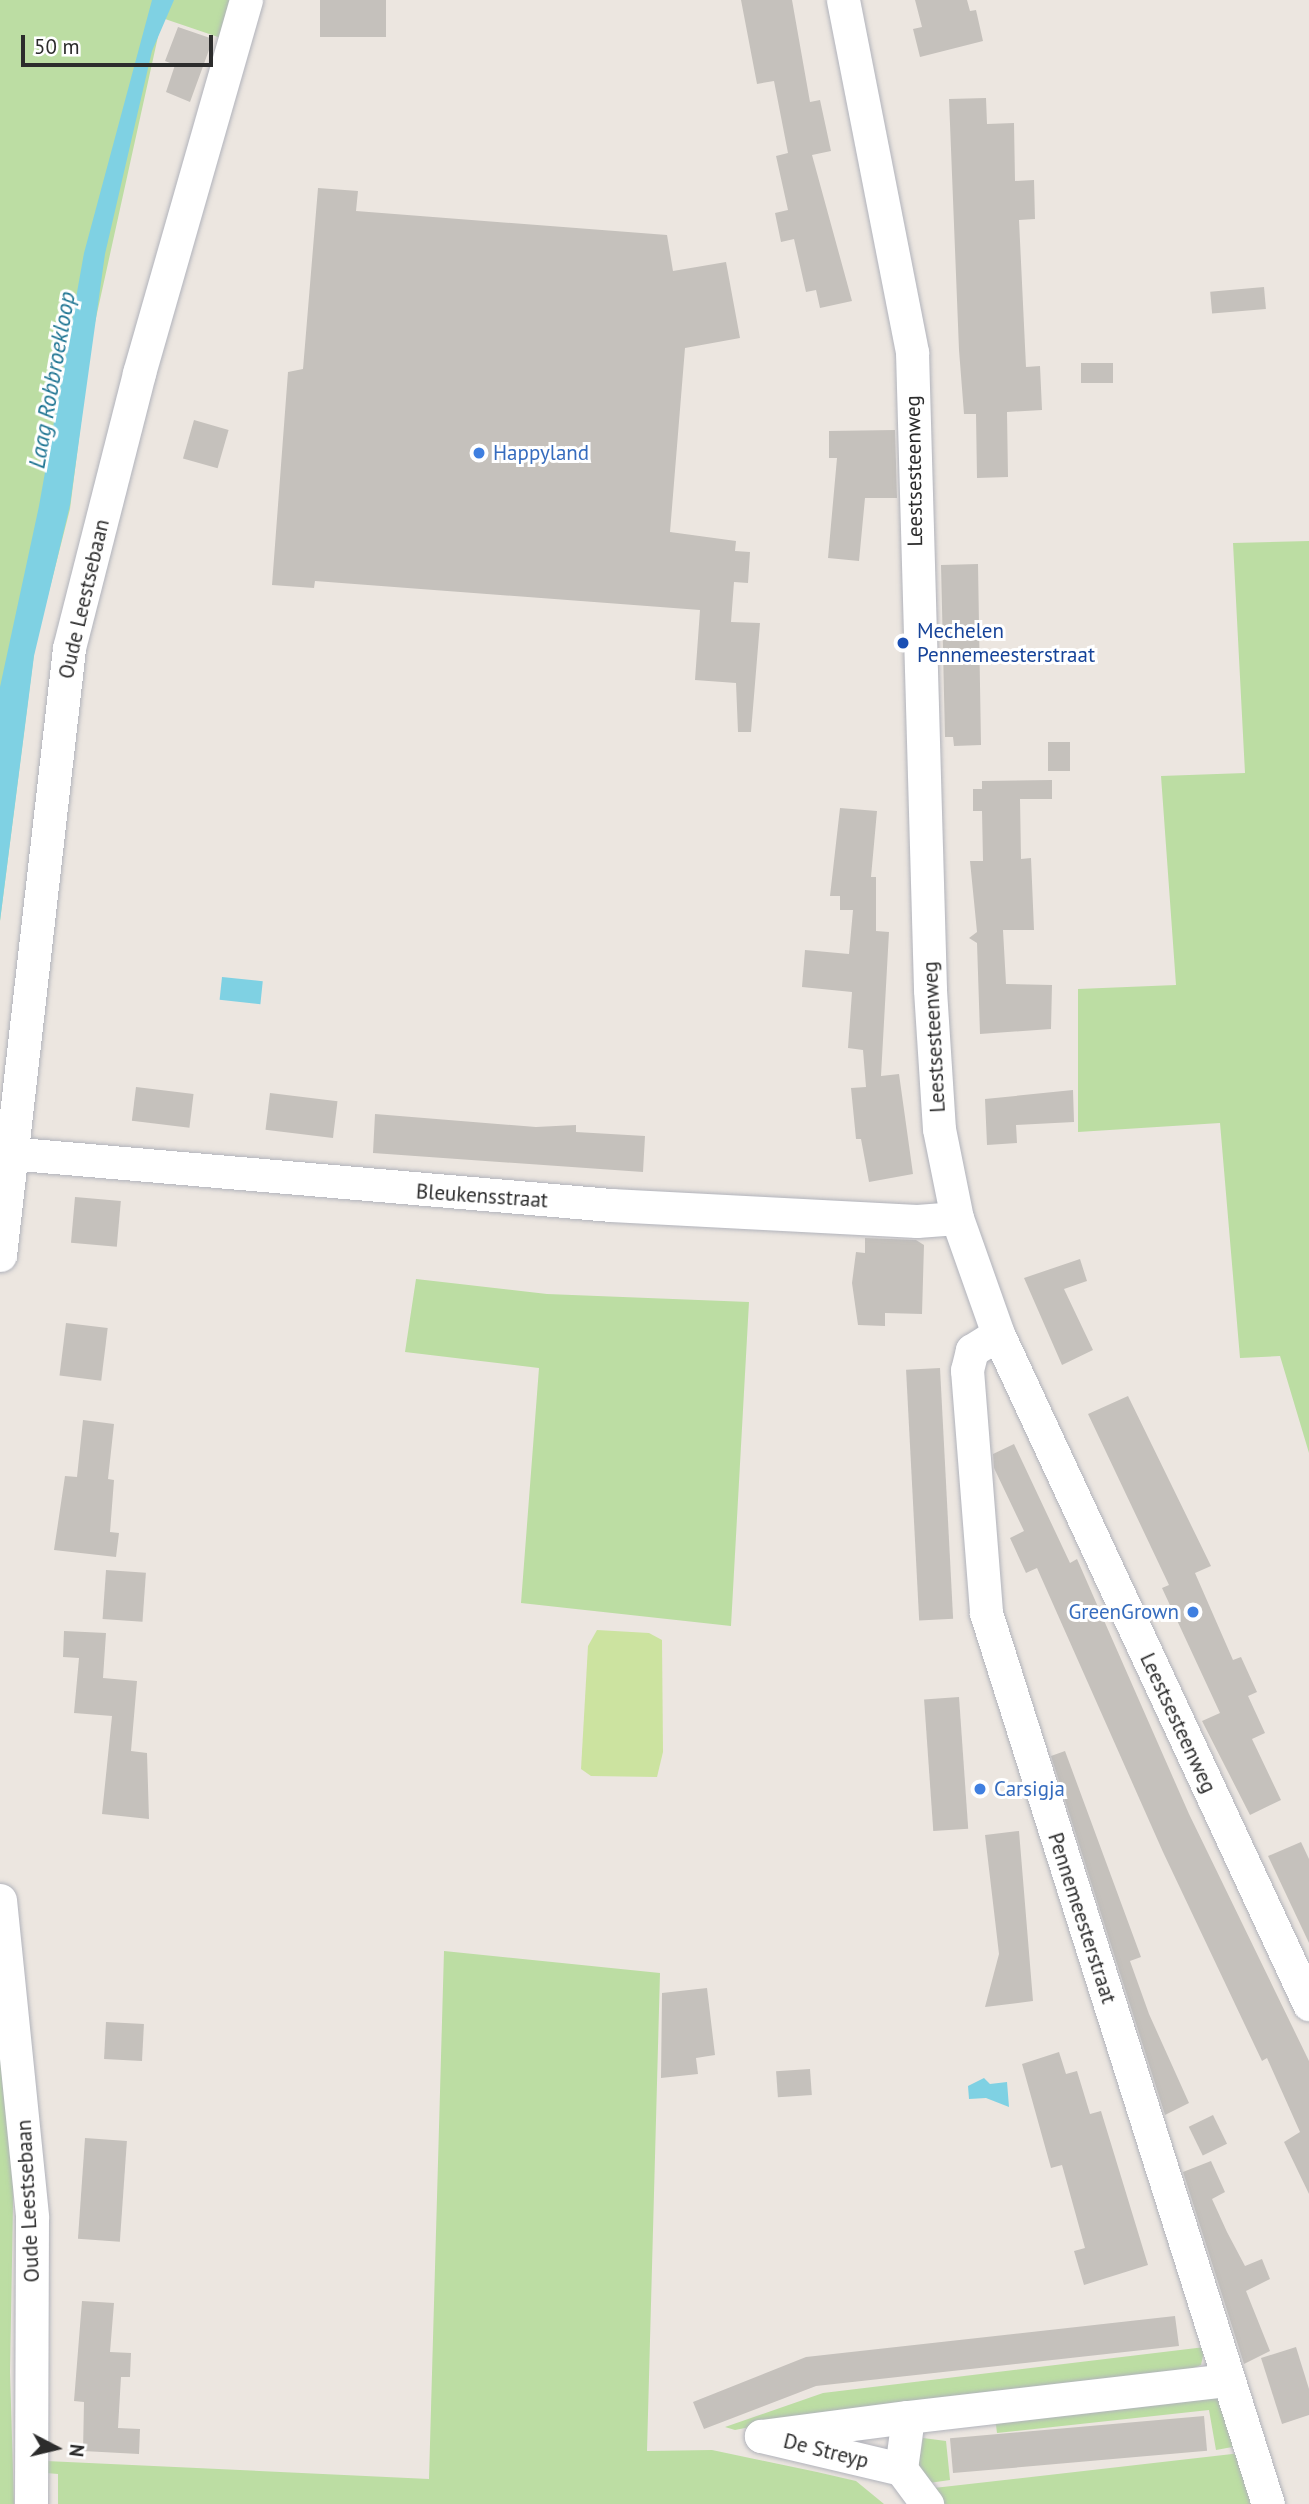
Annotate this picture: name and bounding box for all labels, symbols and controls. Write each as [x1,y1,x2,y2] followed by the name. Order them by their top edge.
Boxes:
[24,21,217,65] scale bar
[34,33,80,60] text: 50 m
[23,289,81,471] water label: Laag Robbroekloop
[900,395,928,547] street label: Leestsesteenweg
[493,440,589,466] place label: Happyland
[471,445,487,461] marker: Happyland
[53,517,115,681] street label: Oude Leestsebaan
[917,618,1095,668] place label: Mechelen Pennemeesterstraat
[895,635,911,651] marker: Mechelen Pennemeesterstraat
[917,961,951,1113] street label: Leestsesteenweg
[415,1179,549,1213] street label: Bleukensstraat
[1068,1599,1179,1625] place label: GreenGrown
[1185,1604,1201,1620] marker: GreenGrown
[1135,1649,1221,1797] street label: Leestsesteenweg
[994,1776,1065,1802] place label: Carsigja
[972,1781,988,1797] marker: Carsigja
[1043,1829,1121,2007] street label: Pennemeesterstraat
[11,2119,45,2283] street label: Oude Leestsebaan
[21,2413,91,2483] north arrow
[781,2428,871,2474] street label: De Streyp
[64,2443,90,2458] text: N

